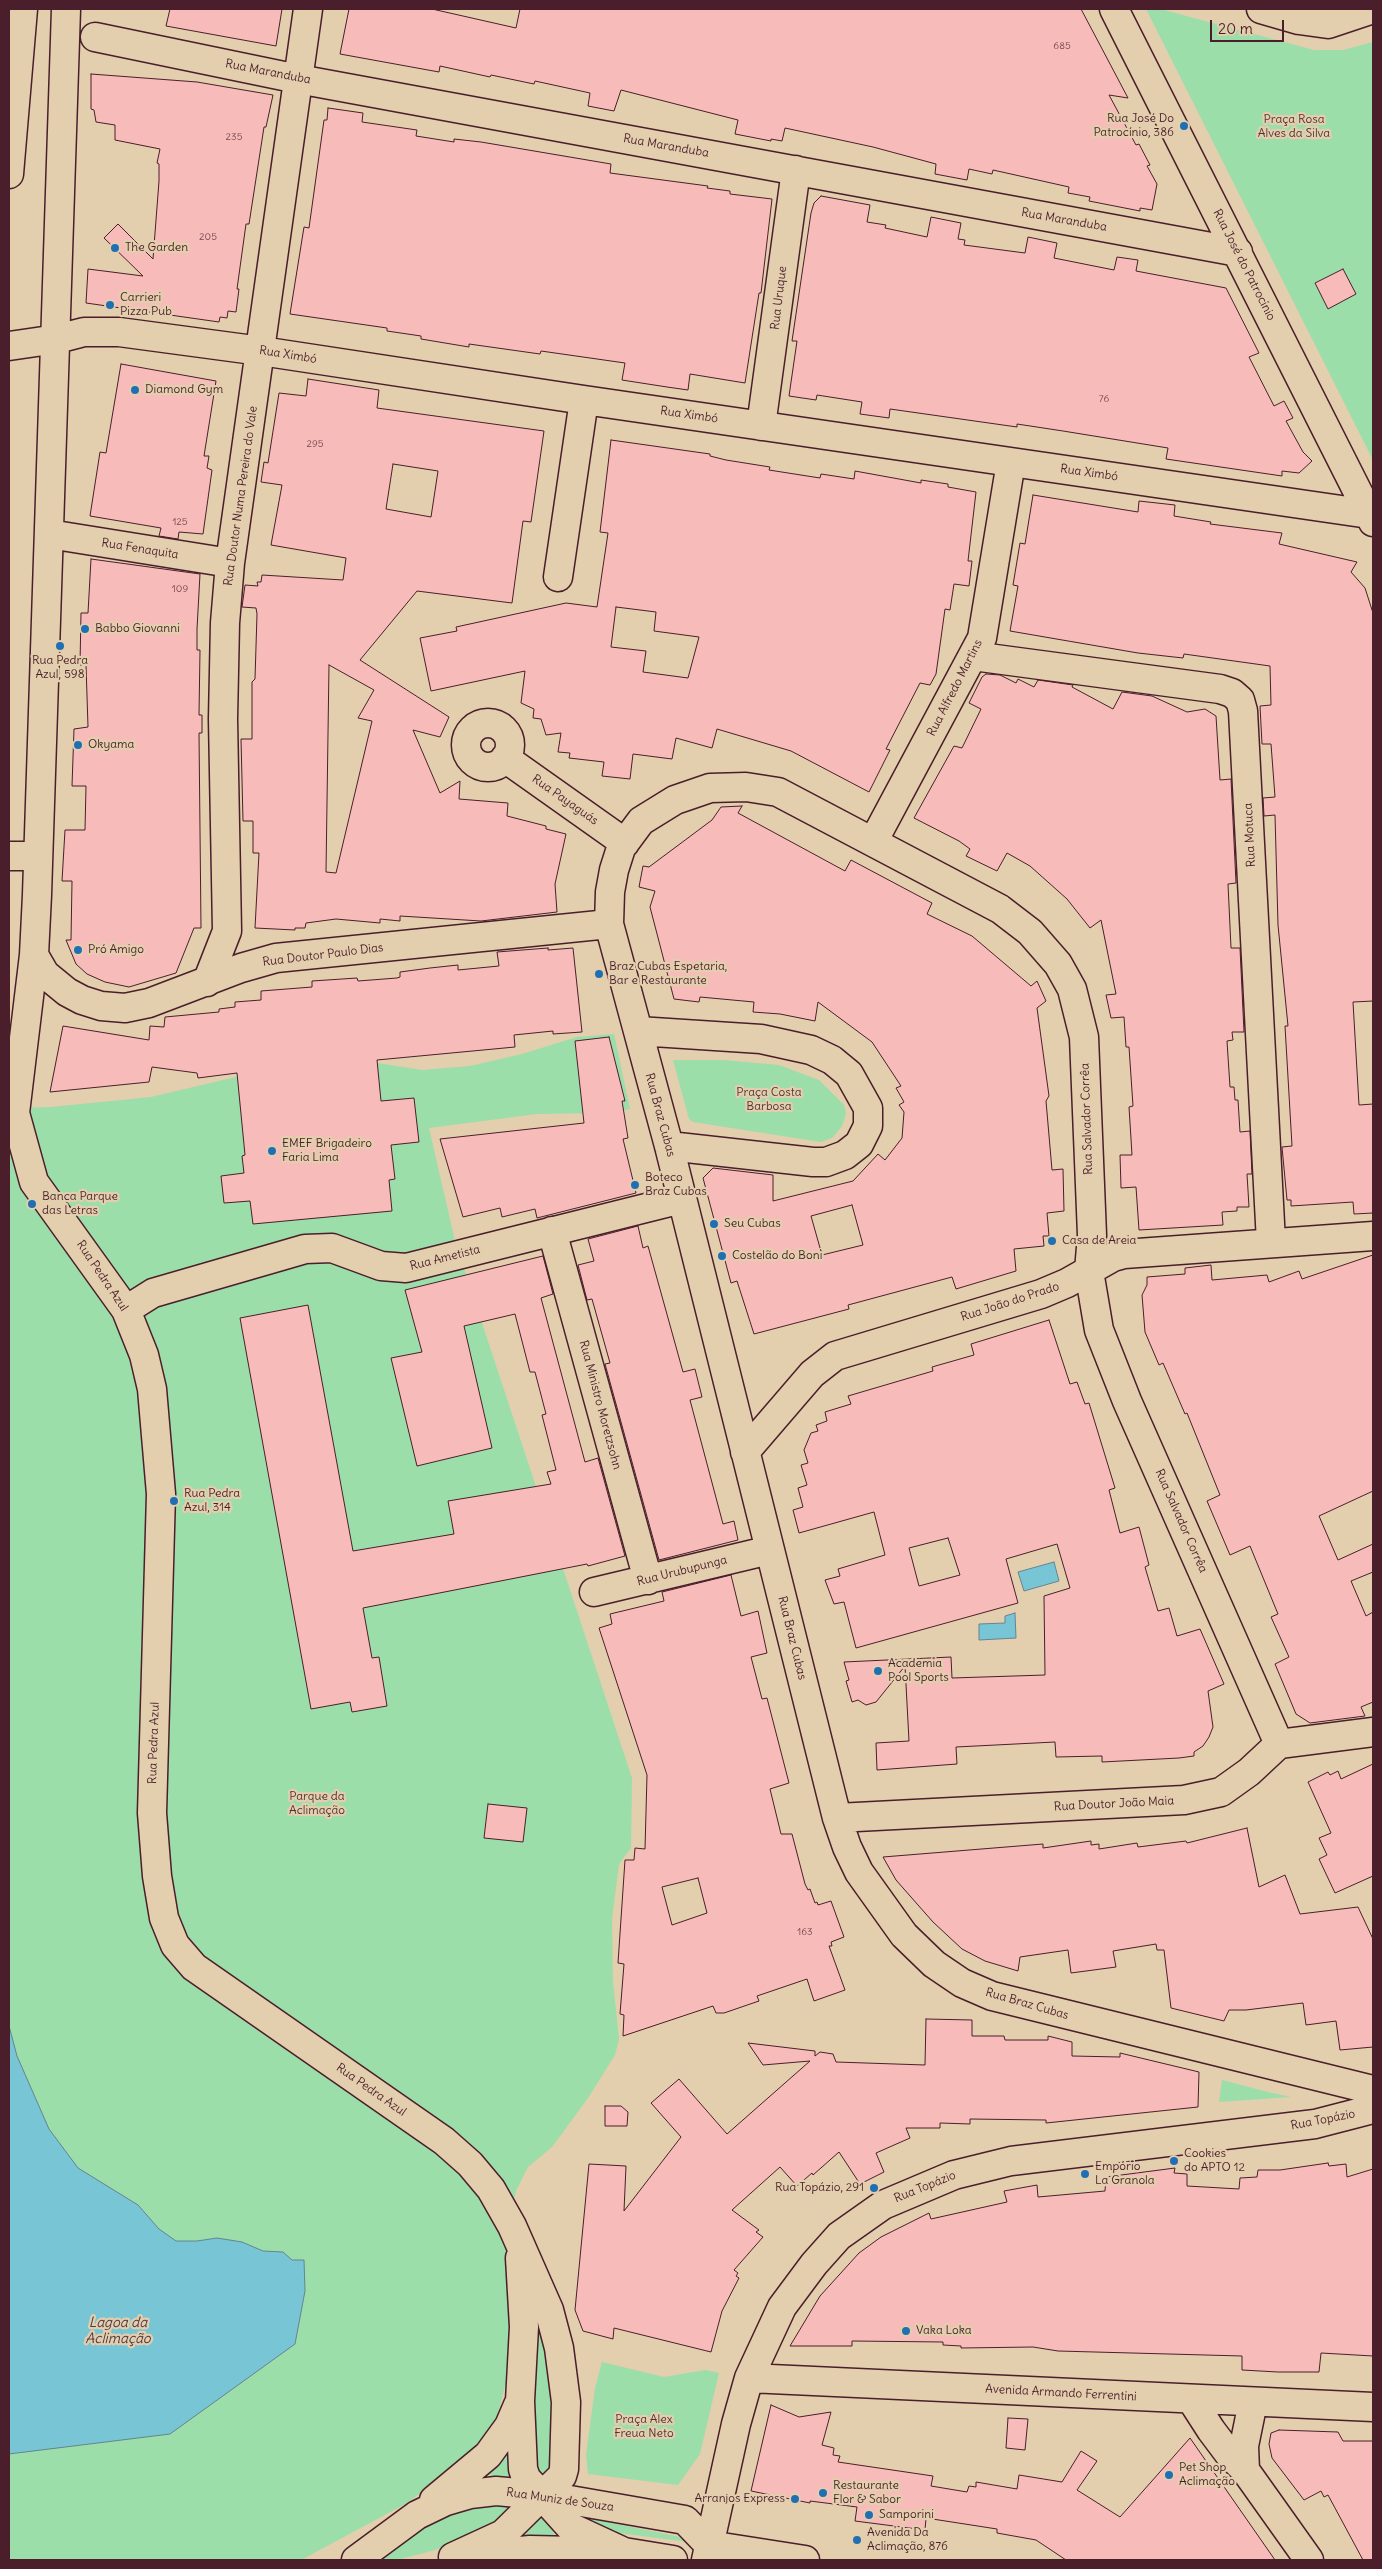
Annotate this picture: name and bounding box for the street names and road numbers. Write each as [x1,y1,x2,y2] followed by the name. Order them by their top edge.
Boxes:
[224,57,312,87] street label: Rua Maranduba
[622,131,710,161] street label: Rua Maranduba
[1020,205,1108,235] street label: Rua Maranduba
[1210,207,1278,323] street label: Rua José do Patrocínio
[768,265,790,331] street label: Rua Uruque
[258,343,318,367] street label: Rua Ximbó
[659,404,719,426] street label: Rua Ximbó
[221,405,261,587] street label: Rua Doutor Numa Pereira do Vale
[1059,462,1119,484] street label: Rua Ximbó
[100,536,180,562] street label: Rua Fenaquita
[924,637,986,739] street label: Rua Alfredo Martins
[529,772,601,828] street label: Rua Payaguás
[1241,802,1259,868] street label: Rua Motuca
[262,940,384,970] street label: Rua Doutor Paulo Dias
[1078,1063,1096,1175] street label: Rua Salvador Corrêa
[642,1072,678,1158] street label: Rua Braz Cubas
[73,1238,131,1314] street label: Rua Pedra Azul
[408,1242,482,1274] street label: Rua Ametista
[959,1279,1061,1325] street label: Rua João do Prado
[576,1339,624,1471] street label: Rua Ministro Moretzsohn
[1152,1467,1210,1575] street label: Rua Salvador Corrêa
[636,1553,728,1589] street label: Rua Urubupunga
[775,1595,809,1681] street label: Rua Braz Cubas
[145,1702,163,1784] street label: Rua Pedra Azul
[1054,1794,1174,1814] street label: Rua Doutor João Maia
[984,1985,1070,2023] street label: Rua Braz Cubas
[333,2061,409,2119] street label: Rua Pedra Azul
[1290,2107,1356,2133] street label: Rua Topázio
[892,2168,958,2206] street label: Rua Topázio
[985,2382,1137,2404] street label: Avenida Armando Ferrentini
[505,2485,615,2515] street label: Rua Muniz de Souza

